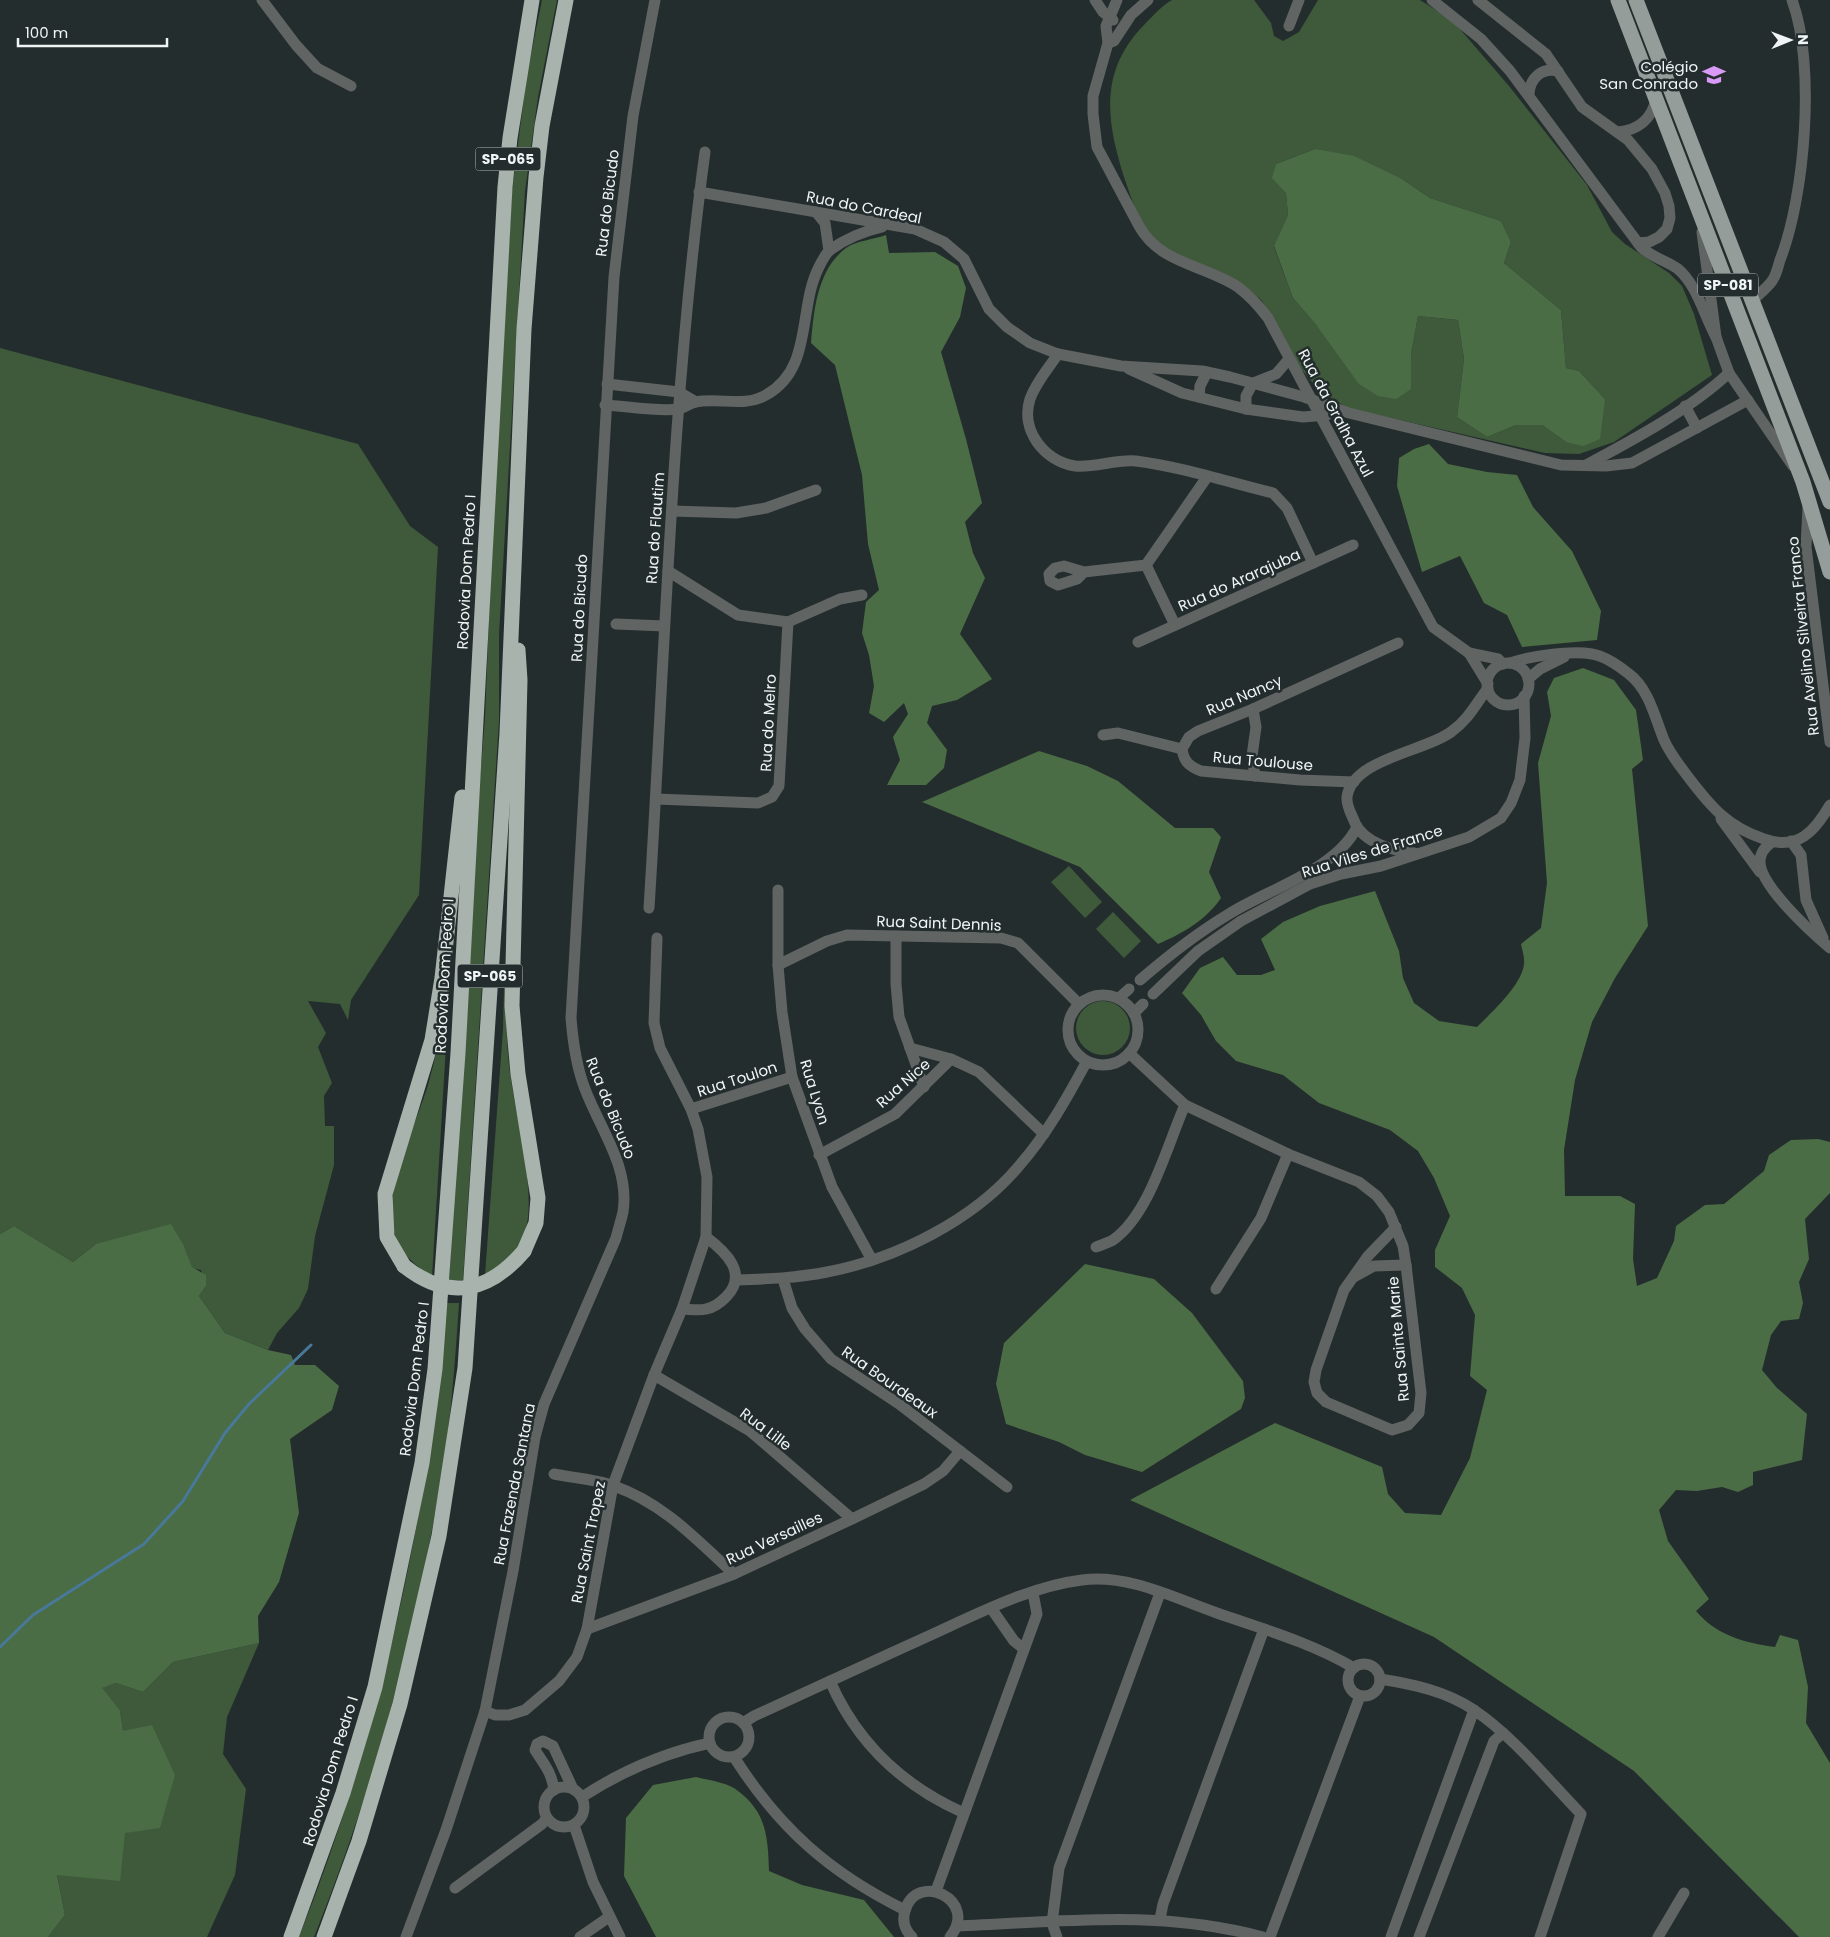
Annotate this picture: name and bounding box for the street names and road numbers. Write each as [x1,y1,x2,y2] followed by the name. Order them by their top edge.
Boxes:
[476,148,540,170] road number: SP-065
[590,148,624,258] street label: Rua do Bicudo
[804,186,924,228] street label: Rua do Cardeal
[1698,274,1758,296] road number: SP-081
[1293,345,1379,481] street label: Rua da Gralha Azul
[641,471,669,585] street label: Rua do Flautim
[451,494,481,650] street label: Rodovia Dom Pedro I
[1782,535,1824,737] street label: Rua Avelino Silveira Franco
[1175,544,1303,616] street label: Rua do Ararajuba
[566,554,592,662] street label: Rua do Bicudo
[1203,669,1286,720] street label: Rua Nancy
[755,674,781,772] street label: Rua do Melro
[1212,746,1314,776] street label: Rua Toulouse
[1299,820,1445,882] street label: Rua Viles de France
[429,898,459,1054] street label: Rodovia Dom Pedro I
[876,910,1002,936] street label: Rua Saint Dennis
[458,964,522,988] road number: SP-065
[581,1054,641,1162] street label: Rua do Bicudo
[871,1054,935,1112] street label: Rua Nice
[694,1056,780,1102] street label: Rua Toulon
[795,1057,835,1127] street label: Rua Lyon
[1382,1276,1414,1402] street label: Rua Sainte Marie
[394,1301,434,1457] street label: Rodovia Dom Pedro I
[838,1341,942,1423] street label: Rua Bourdeaux
[488,1401,540,1567] street label: Rua Fazenda Santana
[736,1403,796,1455] street label: Rua Lille
[566,1479,610,1605] street label: Rua Saint Tropez
[722,1506,826,1570] street label: Rua Versailles
[297,1694,363,1848] street label: Rodovia Dom Pedro I

